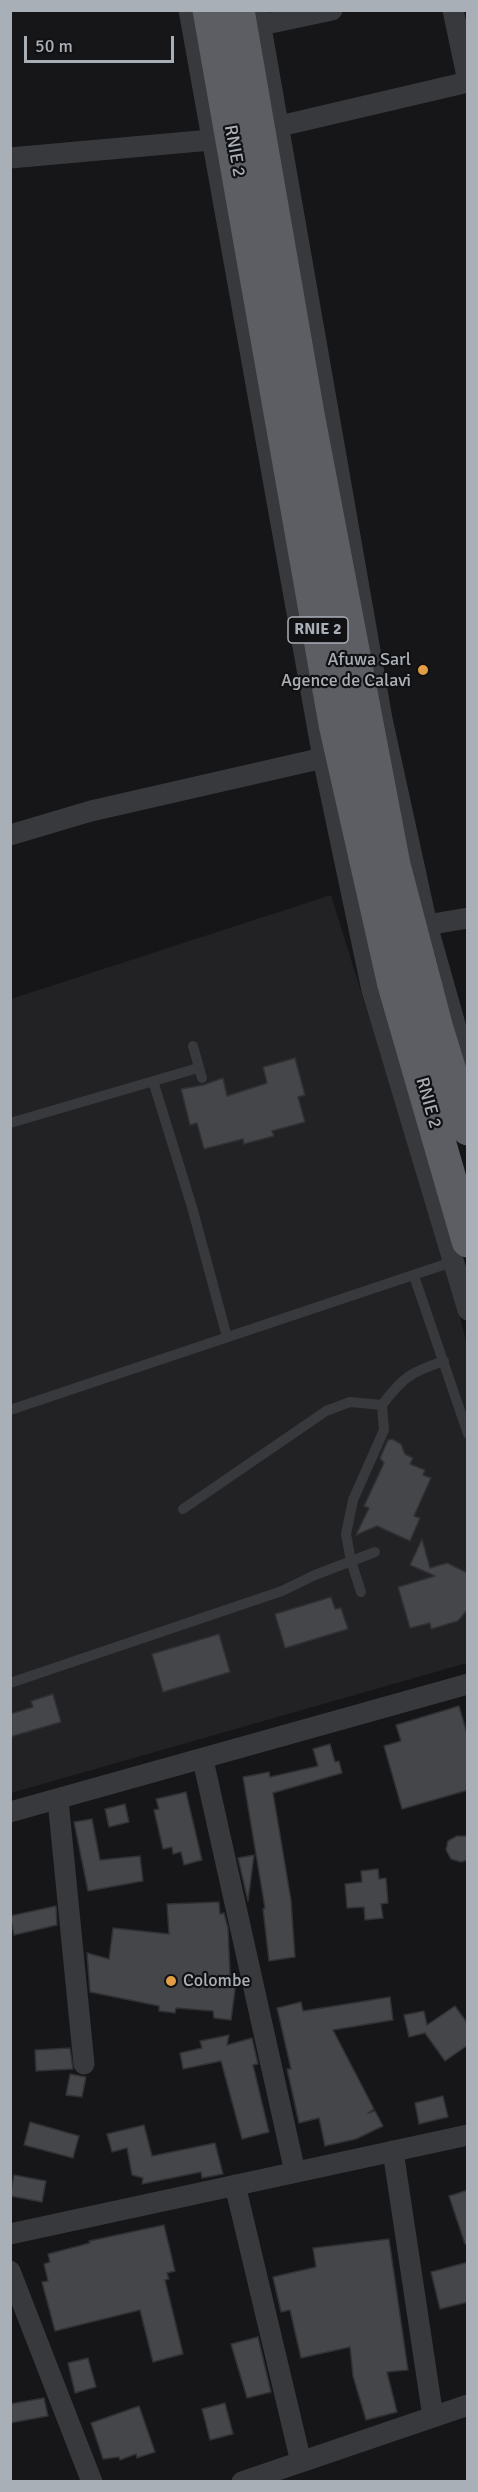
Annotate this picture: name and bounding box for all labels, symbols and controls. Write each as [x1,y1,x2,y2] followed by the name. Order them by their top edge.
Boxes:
[27,24,177,62] scale bar
[35,35,73,57] text: 50 m
[219,123,249,179] street label: RNIE 2
[288,617,348,643] road number: RNIE 2
[281,649,411,692] place label: Afuwa Sarl Agence de Calavi
[416,663,430,677] marker: Afuwa Sarl Agence de Calavi
[410,1075,446,1131] street label: RNIE 2
[183,1970,250,1992] place label: Colombe
[164,1974,178,1988] marker: Colombe

